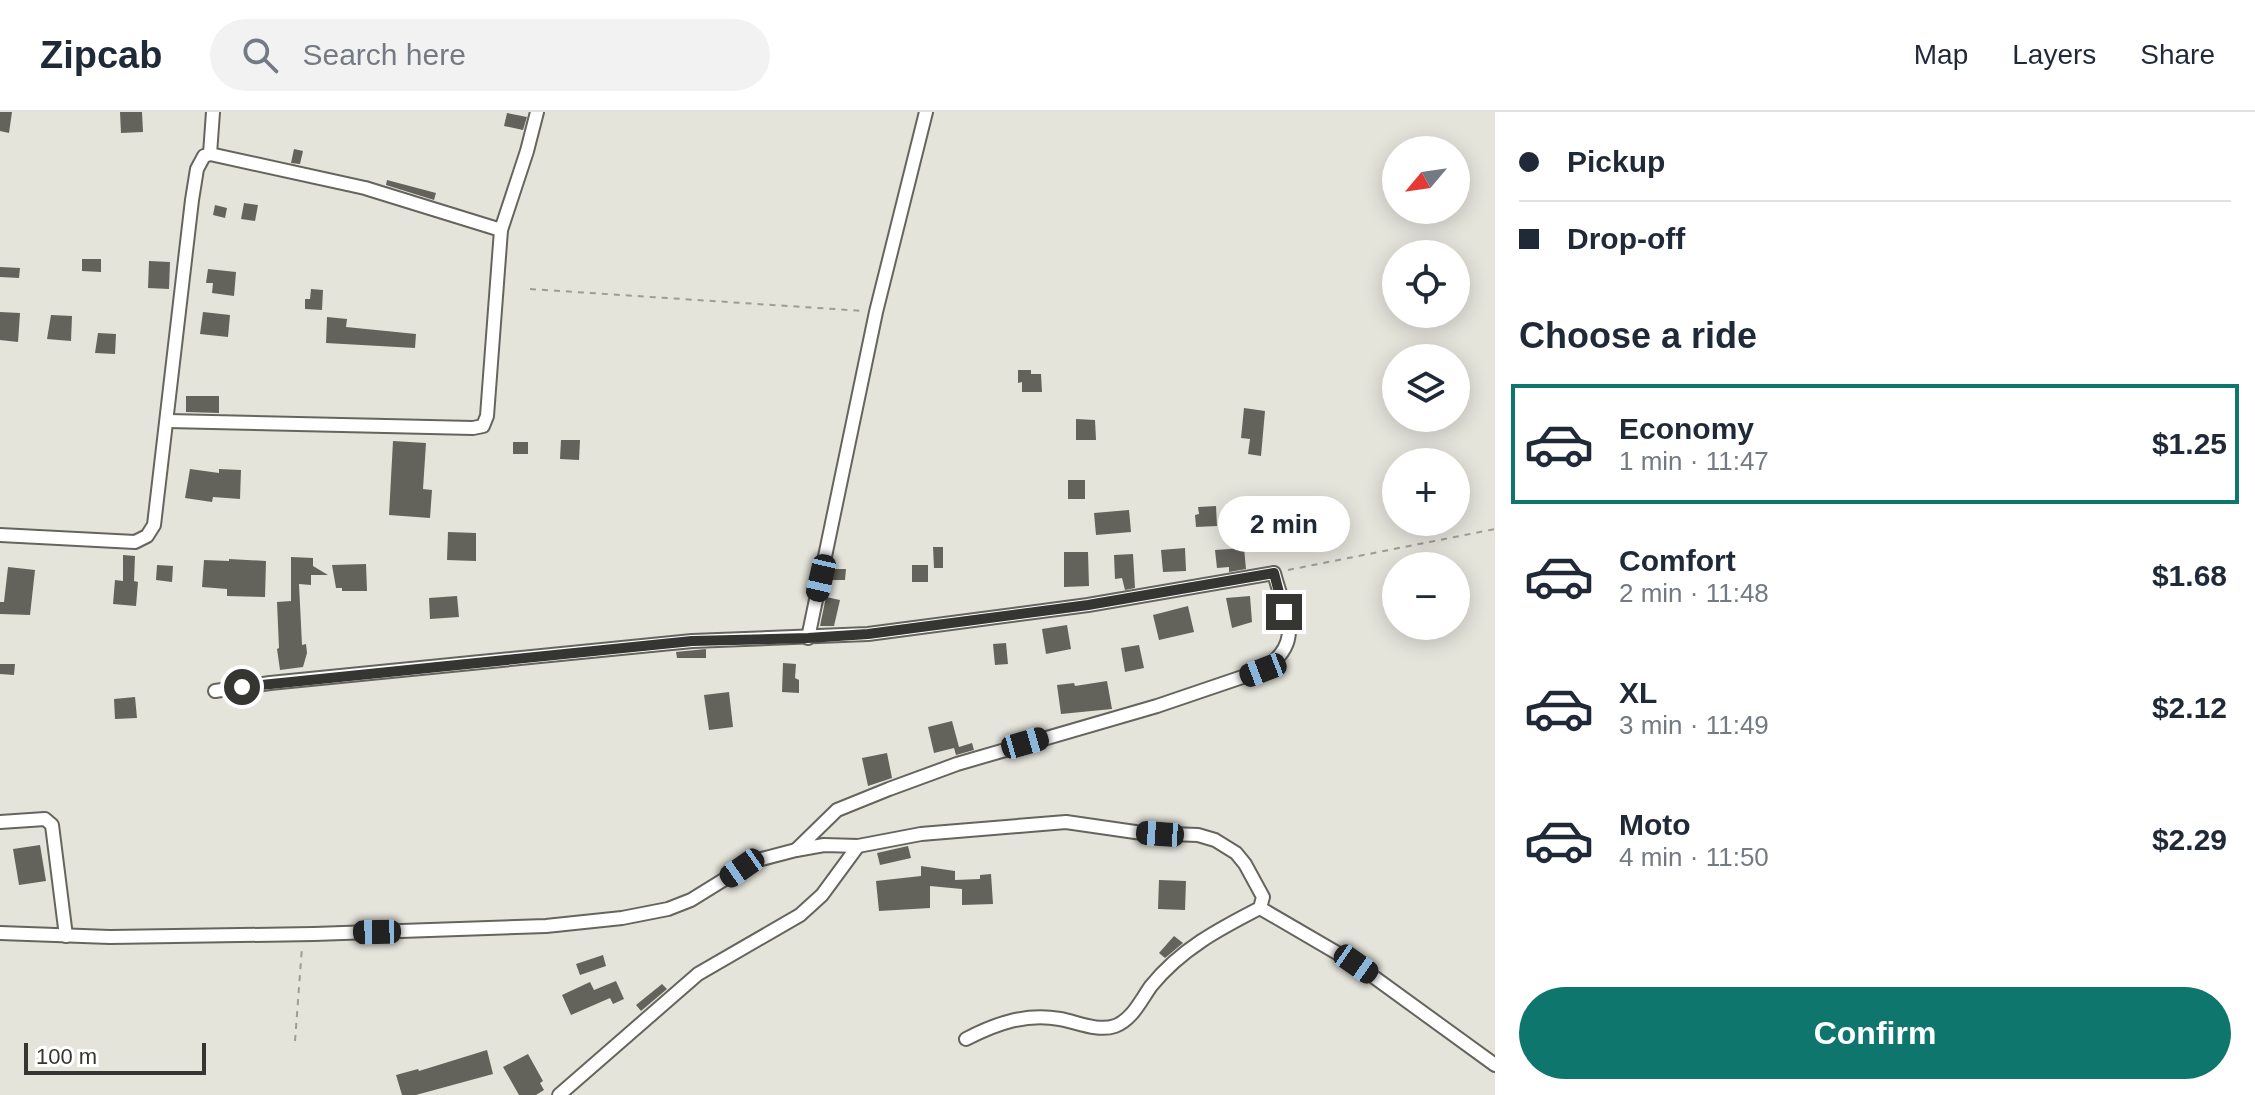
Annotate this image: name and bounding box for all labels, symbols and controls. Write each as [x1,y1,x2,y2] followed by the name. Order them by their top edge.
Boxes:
[210,19,770,91] search box
[238,33,282,77] icon: search
[40,34,162,76] text: Zipcab
[302,38,466,71] text: Search here
[1914,39,1968,70] text: Map
[2012,39,2096,70] text: Layers
[2140,39,2215,70] text: Share
[1382,136,1470,224] north arrow
[1382,136,1470,640] map controls
[1567,145,1665,178] text: Pickup
[1567,222,1685,255] text: Drop-off
[1382,240,1470,328] button: locate
[1519,315,1757,356] text: Choose a ride
[1382,344,1470,432] button: layers
[1523,408,1595,480] icon: car
[1619,412,1754,445] text: Economy
[2152,427,2227,460] text: $1.25
[1619,446,1769,476] text: 1 min · 11:47
[1382,448,1470,536] button: +
[1218,496,1350,552] callout: 2 min
[1250,509,1318,539] text: 2 min
[1523,540,1595,612] icon: car
[1619,544,1736,577] text: Comfort
[804,552,838,604] car
[1382,552,1470,640] button: −
[2152,559,2227,592] text: $1.68
[1619,578,1769,608] text: 2 min · 11:48
[1266,594,1302,630] route end
[1236,650,1290,690] car
[224,669,260,705] route start
[1523,672,1595,744] icon: car
[1619,676,1657,709] text: XL
[2152,691,2227,724] text: $2.12
[1619,710,1769,740] text: 3 min · 11:49
[999,725,1051,761] car
[1523,804,1595,876] icon: car
[1619,808,1691,841] text: Moto
[1135,820,1185,848] car
[2152,823,2227,856] text: $2.29
[1619,842,1769,872] text: 4 min · 11:50
[715,844,769,892] car
[353,920,401,944] car
[1329,940,1383,988] car
[1519,987,2231,1079] button: Confirm
[24,1039,206,1075] scale bar
[36,1044,97,1069] text: 100 m

